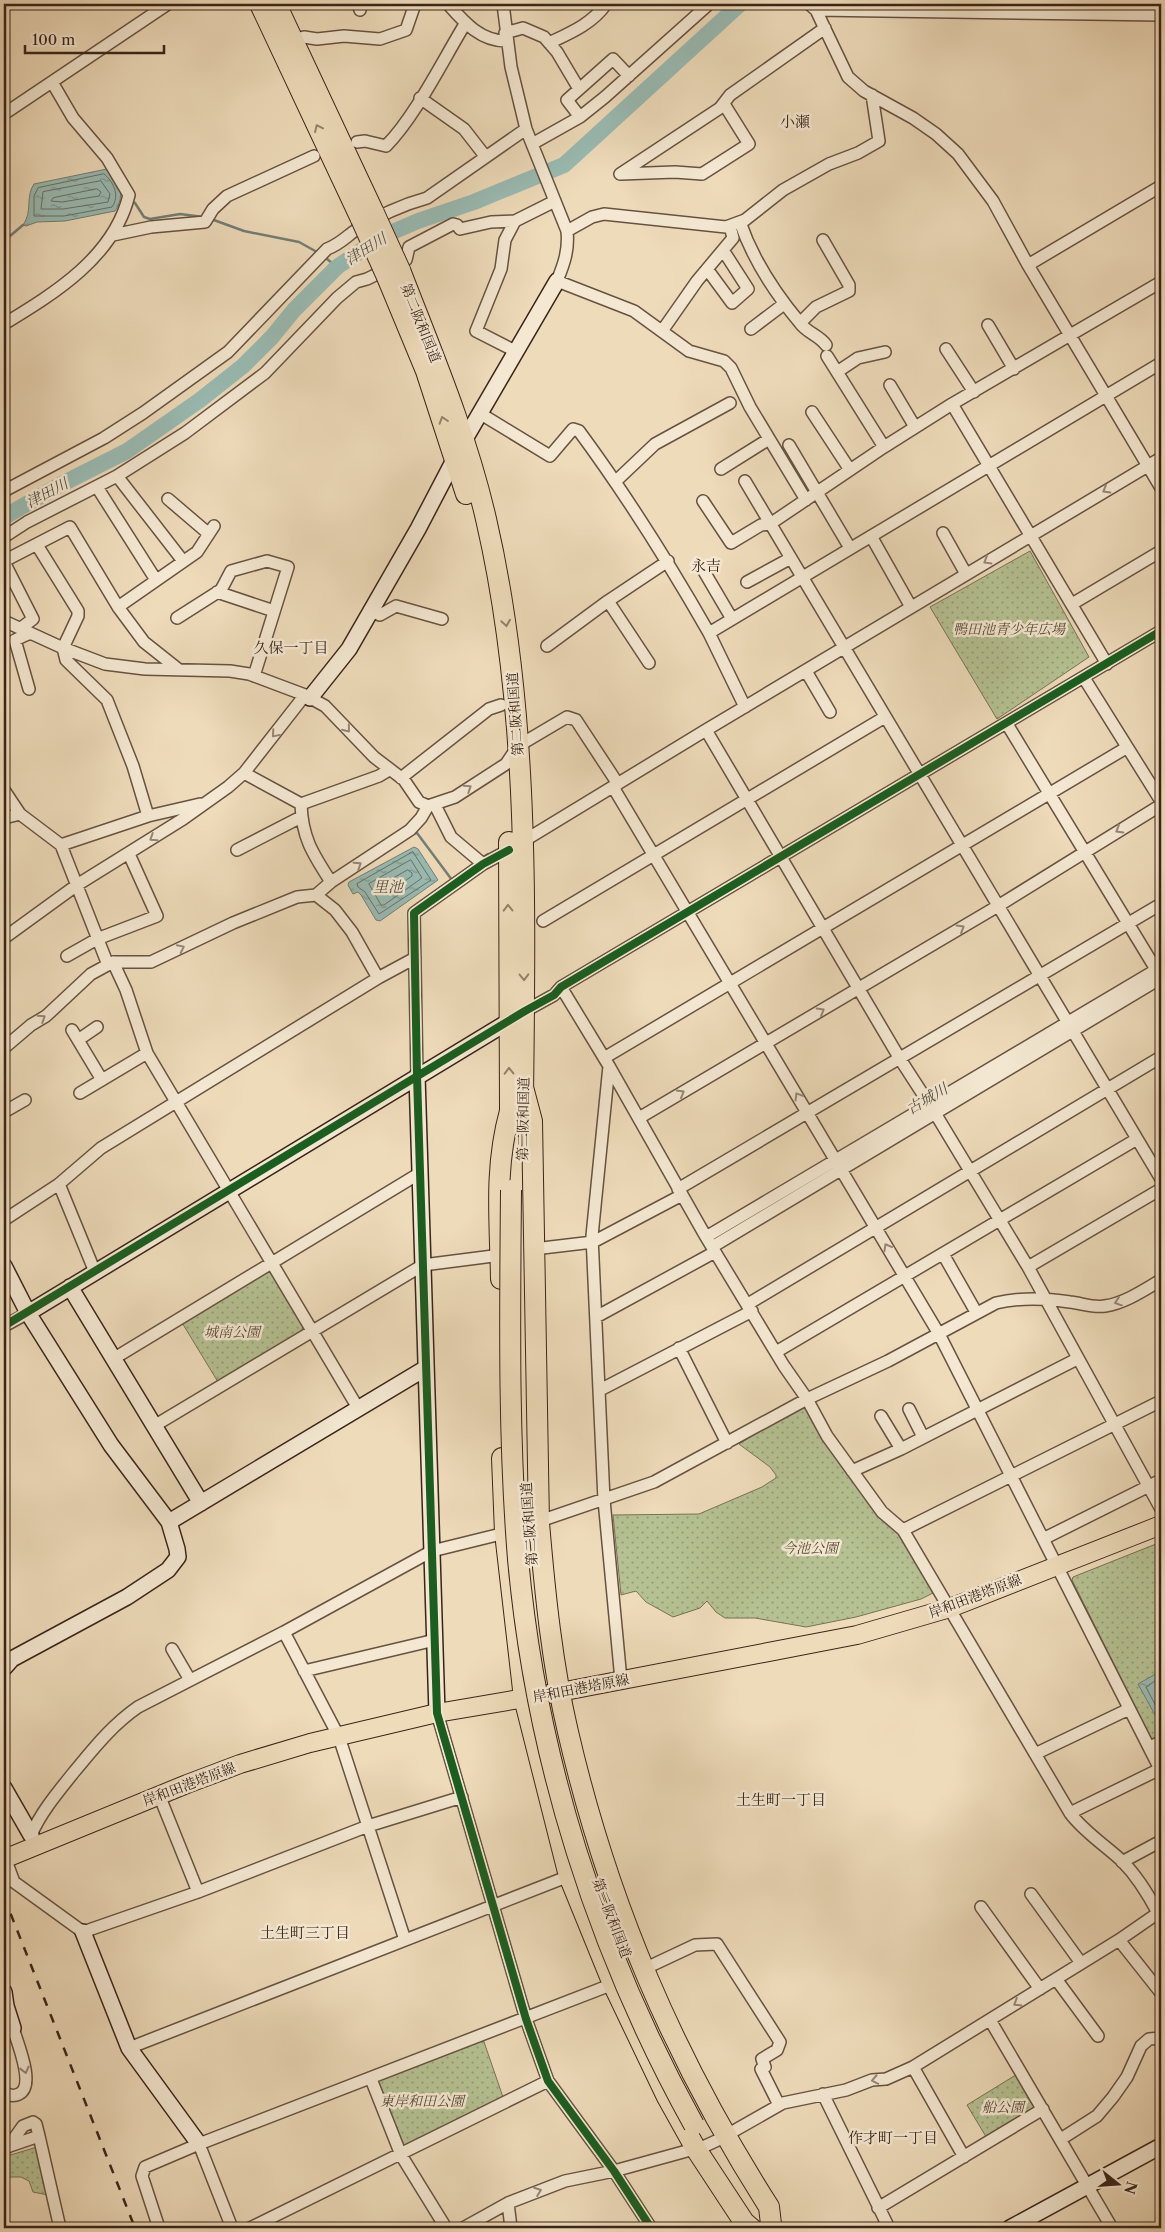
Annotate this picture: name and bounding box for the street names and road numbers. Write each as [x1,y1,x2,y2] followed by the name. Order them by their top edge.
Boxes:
[397,281,445,365] street label: 第二阪和国道
[503,671,527,757] street label: 第二阪和国道
[513,1077,533,1161] street label: 第二阪和国道
[517,1481,541,1567] street label: 第二阪和国道
[926,1570,1024,1622] street label: 岸和田港塔原線
[531,1670,631,1706] street label: 岸和田港塔原線
[140,1758,238,1810] street label: 岸和田港塔原線
[589,1876,635,1960] street label: 第二阪和国道

